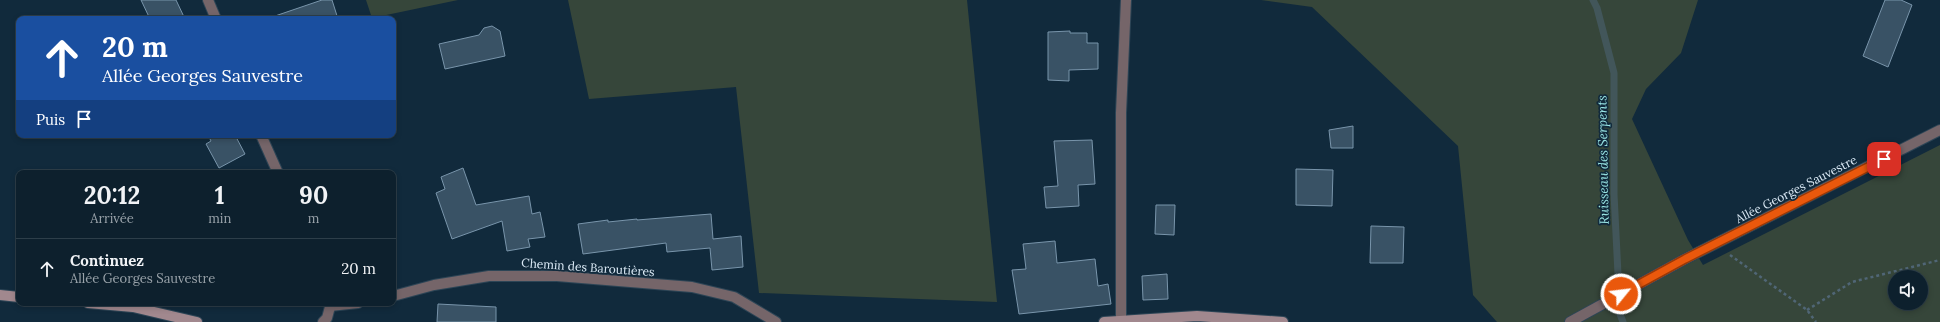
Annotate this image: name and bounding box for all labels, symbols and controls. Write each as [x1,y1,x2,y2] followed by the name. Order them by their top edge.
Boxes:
[102,29,168,65] text: 20 m
[36,32,88,84] icon: ahead
[102,64,303,87] text: Allée Georges Sauvestre
[1593,95,1613,225] water label: Ruisseau des Serpents
[73,108,95,130] icon: arrive
[36,110,65,129] text: Puis
[1867,142,1901,176] pin
[1873,148,1895,170] icon: arrive
[1732,152,1860,227] street label: Allée Georges Sauvestre
[84,180,140,211] text: 20:12
[215,180,225,211] text: 1
[299,180,328,211] text: 90
[90,210,134,227] text: Arrivée
[208,210,231,227] text: min
[308,210,319,227] text: m
[70,251,144,270] text: Continuez
[521,255,656,279] street label: Chemin des Baroutières
[36,258,58,280] icon: ahead
[341,259,376,278] text: 20 m
[70,270,215,287] text: Allée Georges Sauvestre
[1888,270,1928,310] map controls
[1888,270,1928,310] button: sound
[1600,273,1642,315] position arrow

